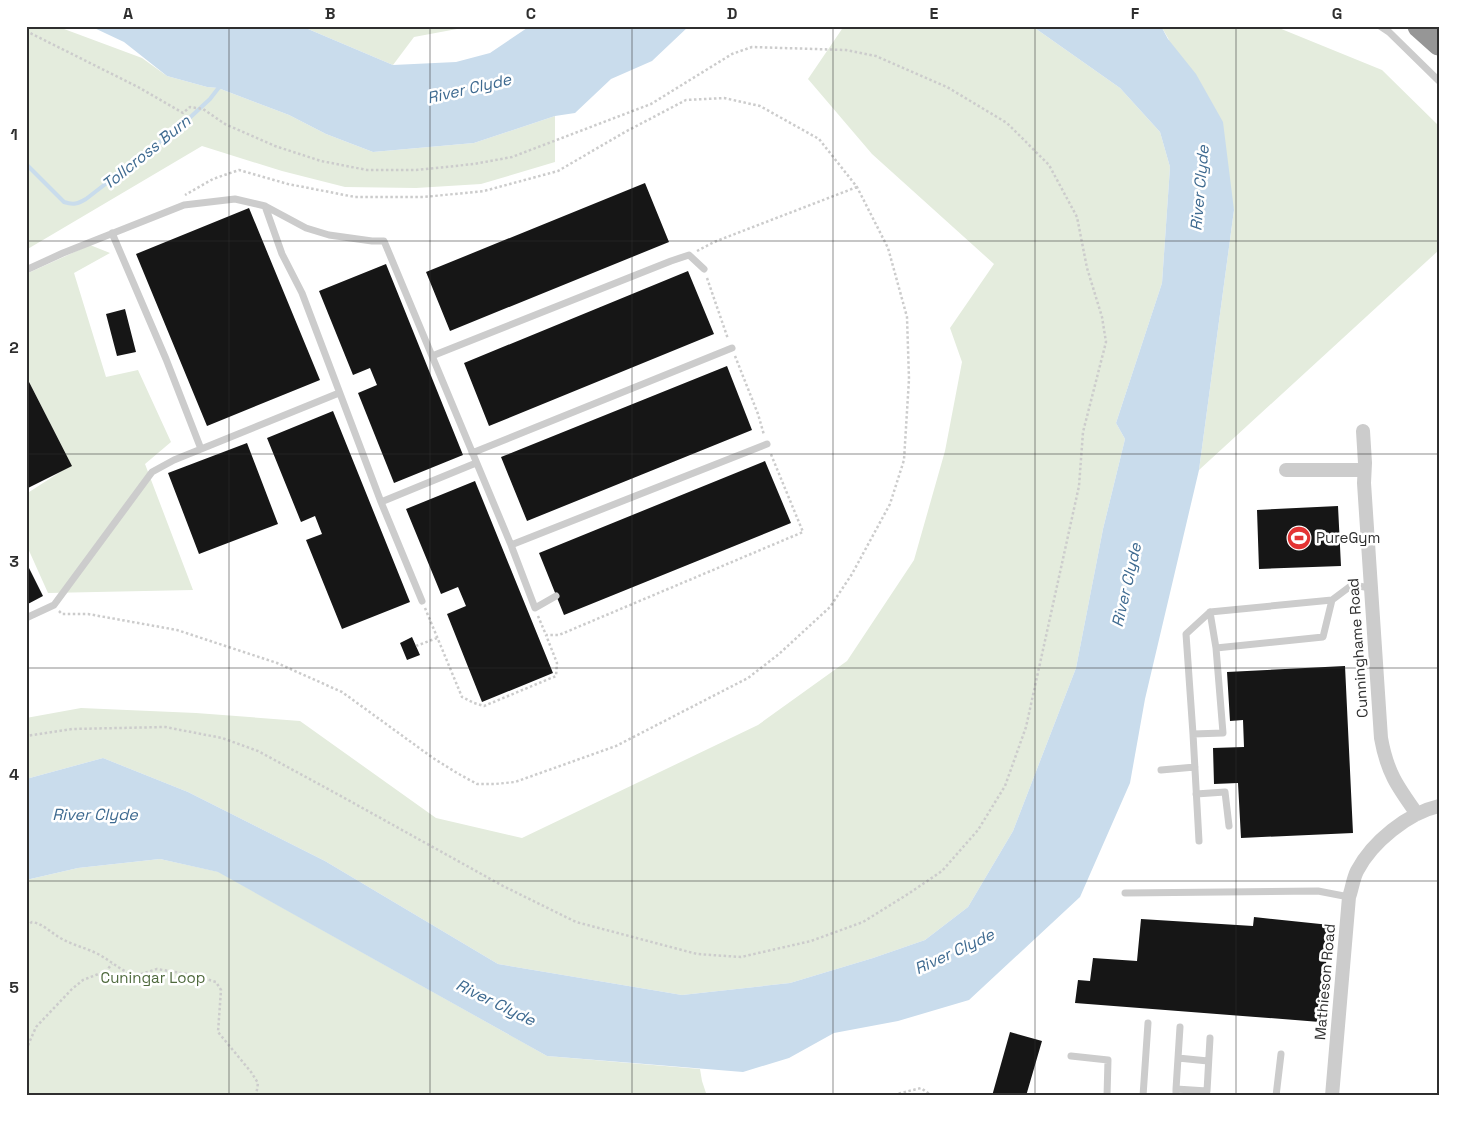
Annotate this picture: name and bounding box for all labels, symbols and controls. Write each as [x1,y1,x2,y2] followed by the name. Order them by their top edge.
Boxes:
[123,3,133,24] text: A
[325,3,335,24] text: B
[526,3,536,24] text: C
[727,3,737,24] text: D
[930,3,939,24] text: E
[1131,3,1140,24] text: F
[1332,3,1342,24] text: G
[425,69,514,108] water label: River Clyde
[98,110,196,195] water label: Tollcross Burn
[10,124,18,145] text: 1
[1185,144,1214,232] water label: River Clyde
[9,337,19,358] text: 2
[1286,525,1312,551] sports icon: PureGym
[1316,528,1380,547] place label: PureGym
[1107,540,1146,629] water label: River Clyde
[9,551,19,572] text: 3
[1343,578,1372,719] street label: Cunninghame Road
[9,764,19,785] text: 4
[52,804,138,825] water label: River Clyde
[1310,923,1339,1041] street label: Mathieson Road
[911,924,998,979] water label: River Clyde
[101,968,205,987] park label: Cuningar Loop
[453,974,539,1031] water label: River Clyde
[9,977,19,998] text: 5

